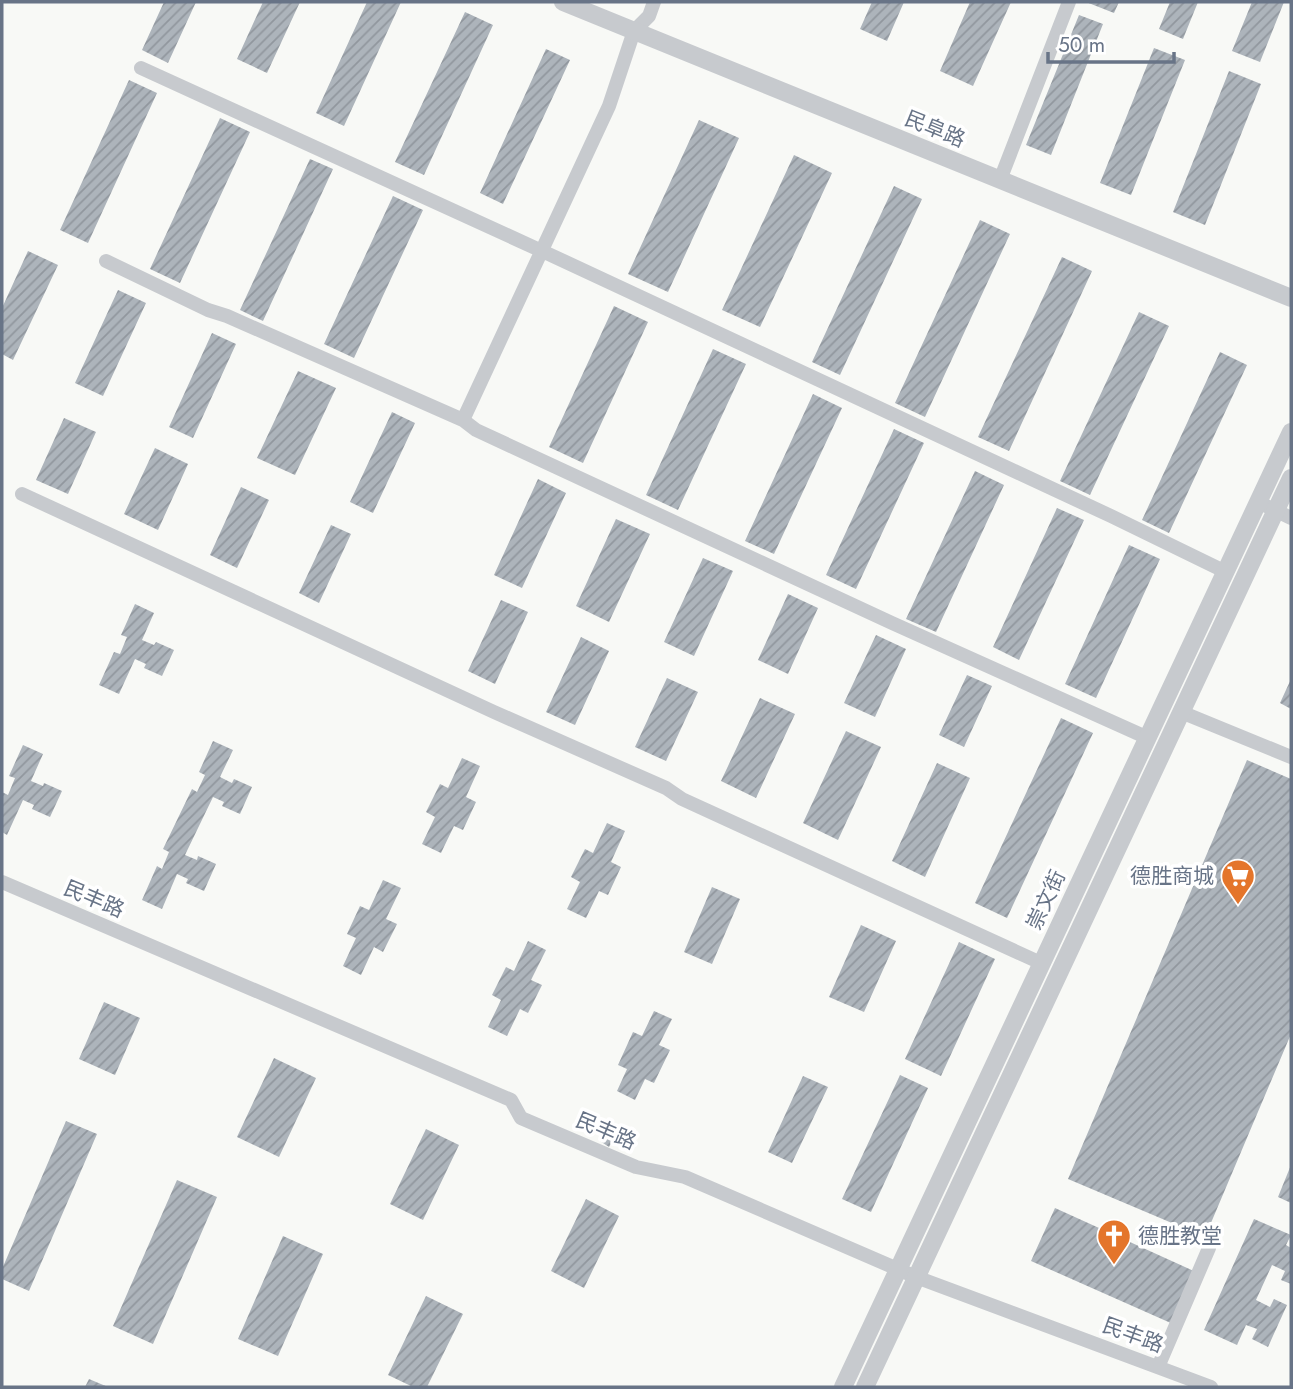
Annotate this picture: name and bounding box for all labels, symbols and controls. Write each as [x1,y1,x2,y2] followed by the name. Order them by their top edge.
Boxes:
[1048,21,1174,65] scale bar
[1058,30,1105,60] text: 50 m
[900,103,970,155] street label: 民阜路
[1219,857,1257,906] supermarket icon: 德胜商城
[1130,861,1214,891] place label: 德胜商城
[1019,865,1073,935] street label: 崇文街
[59,873,129,925] street label: 民丰路
[571,1105,641,1157] street label: 民丰路
[1095,1217,1133,1266] church icon: 德胜教堂
[1138,1221,1222,1251] place label: 德胜教堂
[1098,1310,1168,1360] street label: 民丰路

